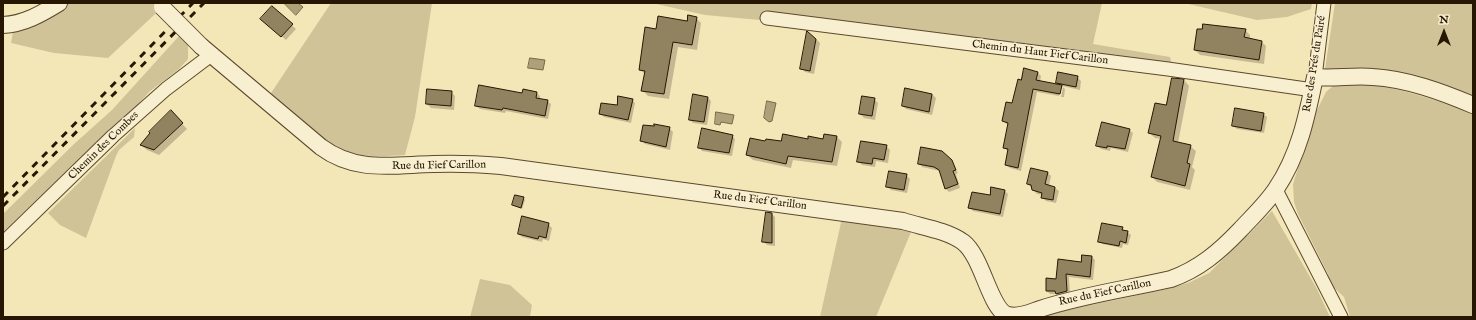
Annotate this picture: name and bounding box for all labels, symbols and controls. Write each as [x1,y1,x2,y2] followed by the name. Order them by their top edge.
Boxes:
[1424,12,1464,52] north arrow
[1439,13,1449,27] text: N
[1301,15,1329,113] street label: Rue des Prés du Pairé
[971,38,1109,68] street label: Chemin du Haut Fief Carillon
[66,109,142,183] street label: Chemin des Combes
[392,159,486,173] street label: Rue du Fief Carillon
[713,189,807,213] street label: Rue du Fief Carillon
[1058,277,1152,309] street label: Rue du Fief Carillon

